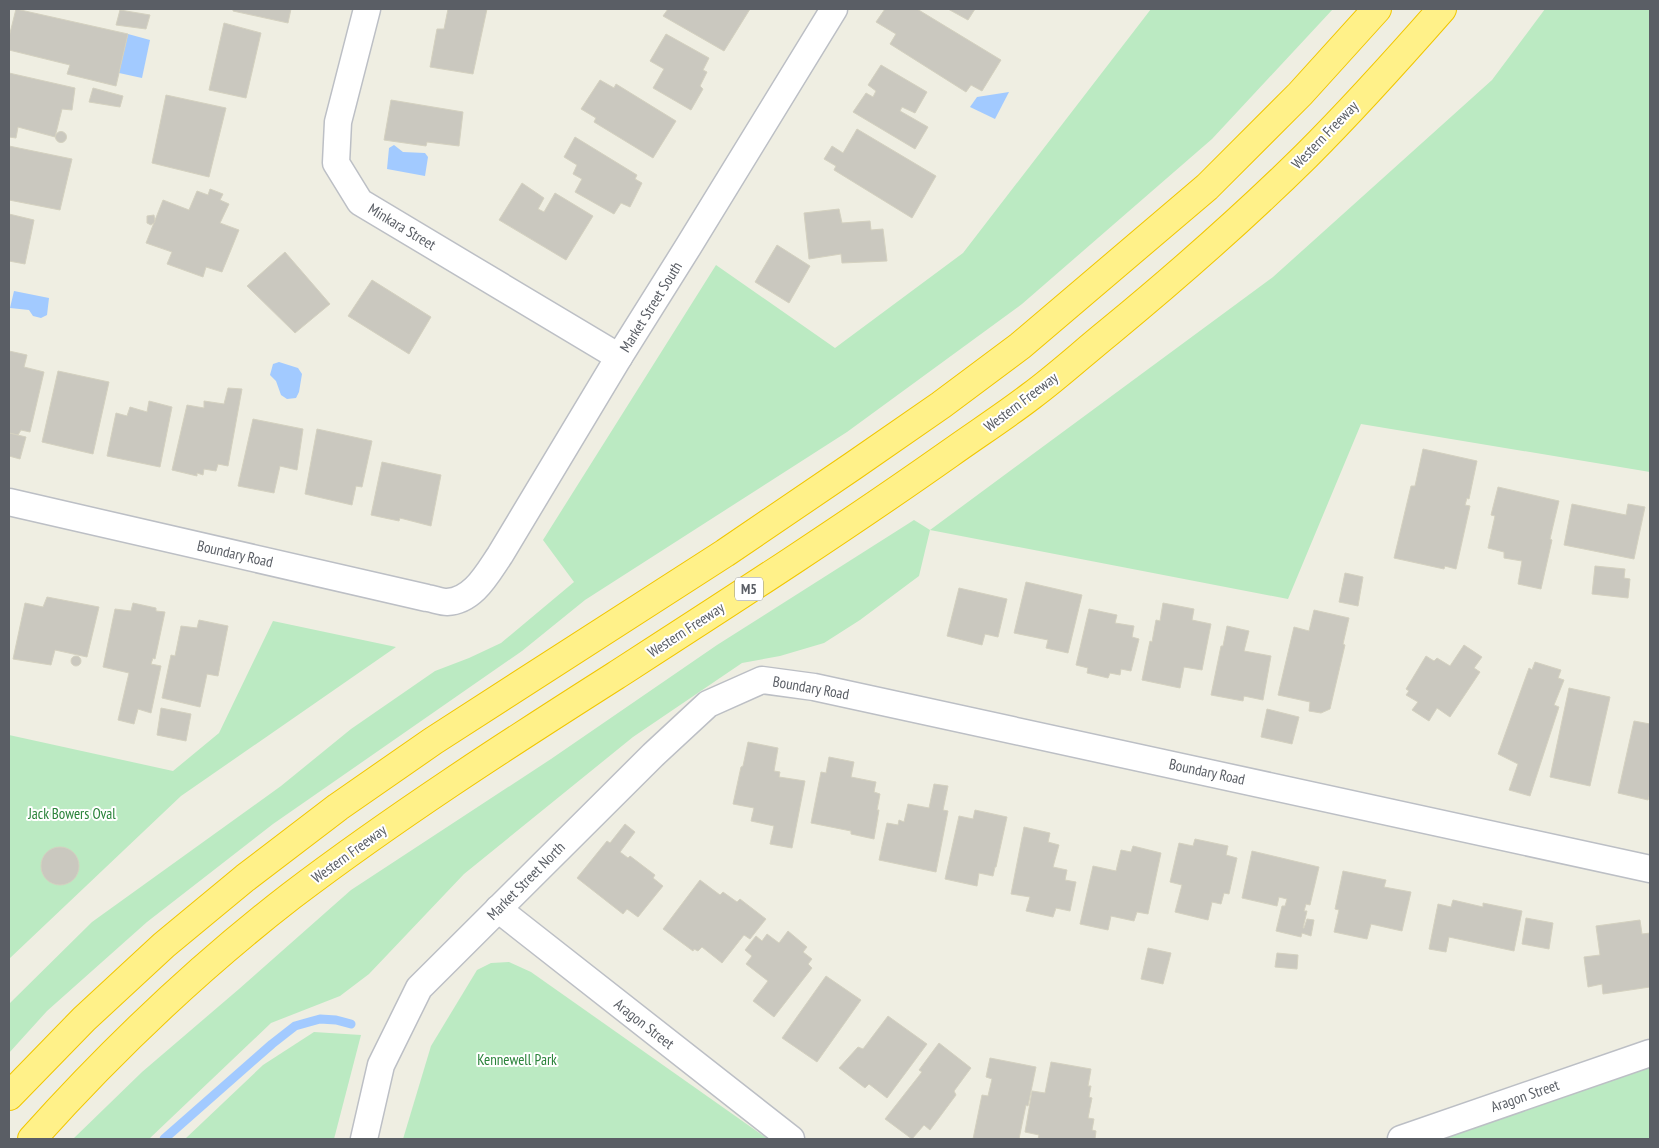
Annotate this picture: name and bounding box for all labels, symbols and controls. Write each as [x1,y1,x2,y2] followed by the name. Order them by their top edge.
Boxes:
[1287,96,1362,173] street label: Western Freeway
[365,199,440,254] street label: Minkara Street
[615,258,686,356] street label: Market Street South
[980,367,1062,436] street label: Western Freeway
[195,536,275,571] street label: Boundary Road
[735,578,763,600] road number: M5
[644,598,728,661] street label: Western Freeway
[771,671,851,704] street label: Boundary Road
[1167,754,1247,789] street label: Boundary Road
[27,804,116,823] park label: Jack Bowers Oval
[308,820,390,887] street label: Western Freeway
[483,838,569,924] street label: Market Street North
[610,994,678,1053] street label: Aragon Street
[477,1050,557,1069] park label: Kennewell Park
[1488,1075,1561,1116] street label: Aragon Street

